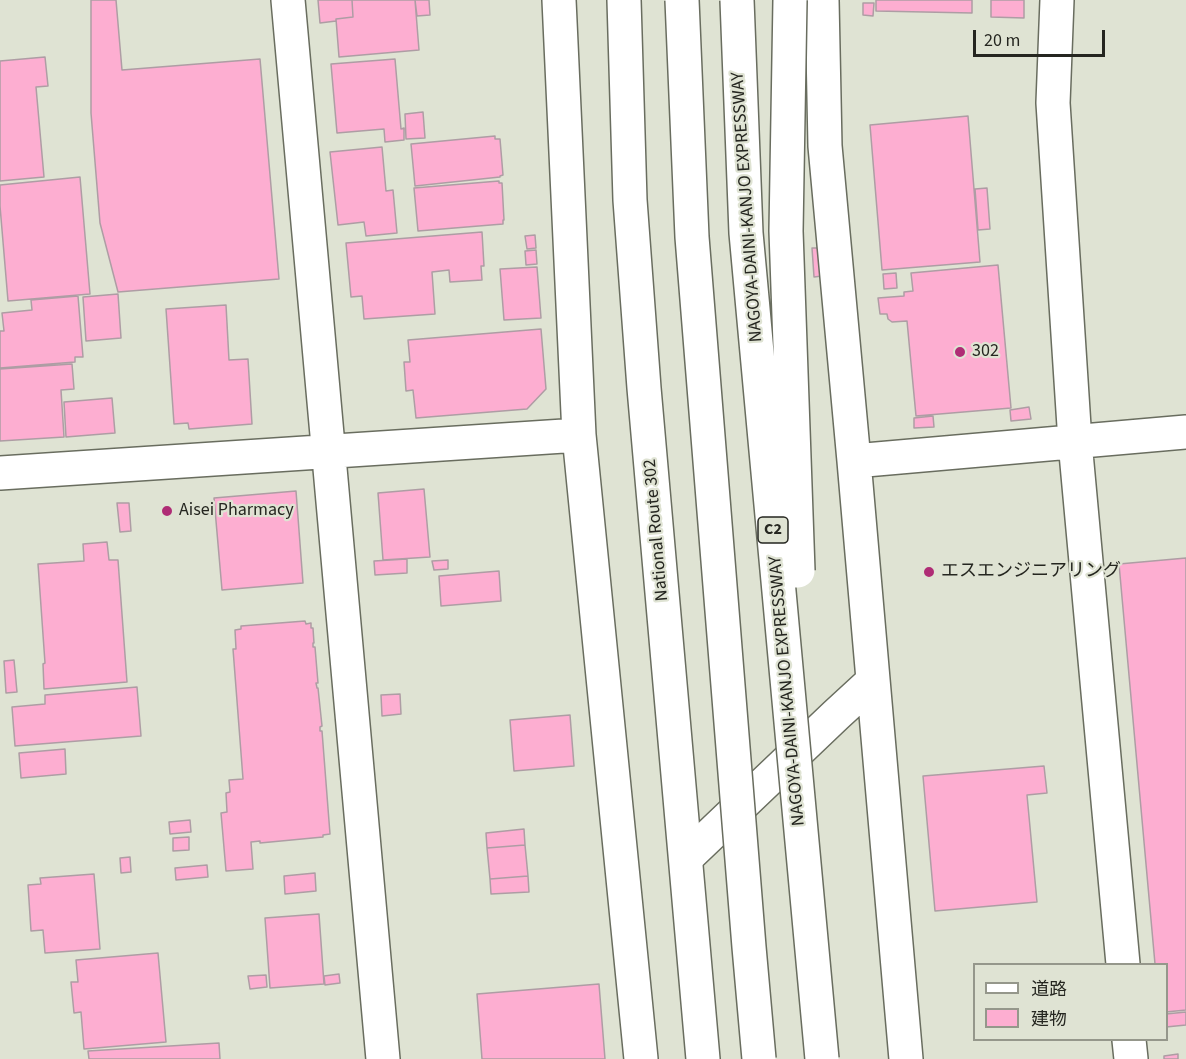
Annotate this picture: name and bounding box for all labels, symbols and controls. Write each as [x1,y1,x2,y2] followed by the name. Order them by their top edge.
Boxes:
[976,18,1108,56] scale bar
[984,28,1020,53] text: 20 m
[728,71,768,343] street label: NAGOYA-DAINI-KANJO EXPRESSWAY
[972,341,999,363] place label: 302
[953,345,967,359] marker: 302
[640,458,674,602] street label: National Route 302
[179,500,294,522] place label: Aisei Pharmacy
[160,504,174,518] marker: Aisei Pharmacy
[758,517,788,543] road number: C2
[765,555,811,827] street label: NAGOYA-DAINI-KANJO EXPRESSWAY
[941,561,1121,583] place label: エスエンジニアリング
[922,565,936,579] marker: エスエンジニアリング
[973,963,1168,1041] legend
[1031,977,1067,1002] text: 道路
[1031,1007,1067,1032] text: 建物

